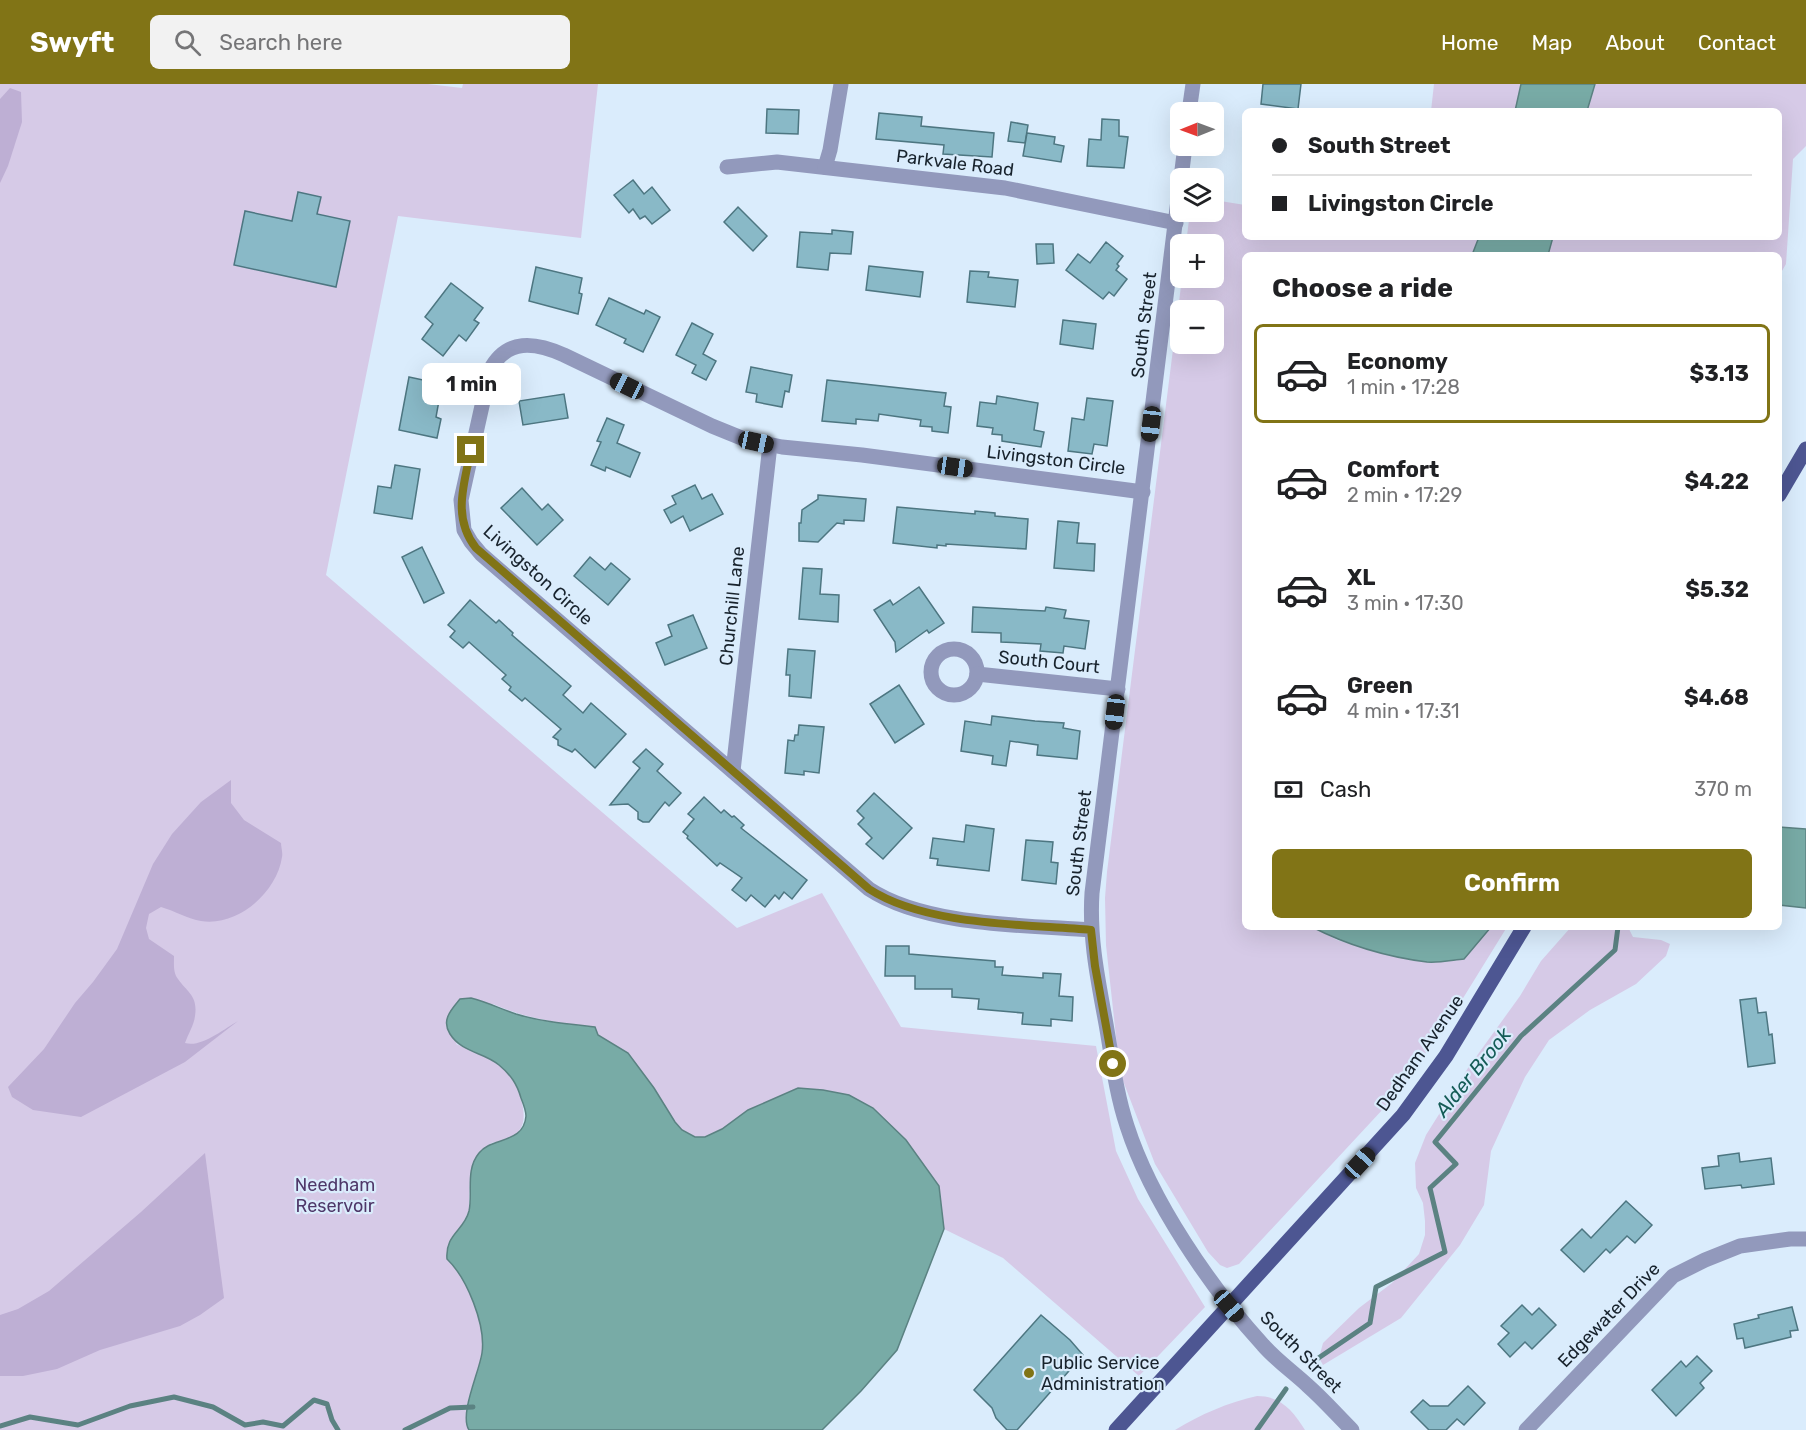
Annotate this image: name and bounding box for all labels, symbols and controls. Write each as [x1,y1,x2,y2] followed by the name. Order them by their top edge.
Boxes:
[150,15,570,69] search box
[30,26,114,59] text: Swyft
[171,26,204,59] icon: search
[219,29,343,56] text: Search here
[1441,30,1498,55] text: Home
[1531,30,1572,55] text: Map
[1605,30,1665,55] text: About
[1698,30,1776,55] text: Contact
[1170,102,1224,156] north arrow
[1170,102,1224,354] map controls
[1308,132,1451,159] text: South Street
[895,145,1015,181] street label: Parkvale Road
[1170,168,1224,222] button: layers
[1308,190,1494,217] text: Livingston Circle
[1170,234,1224,288] button: +
[1127,271,1161,379] street label: South Street
[1272,272,1453,304] text: Choose a ride
[1170,300,1224,354] button: −
[1275,347,1329,401] icon: car
[1347,348,1448,375] text: Economy
[1690,360,1749,387] text: $3.13
[422,363,520,405] callout: 1 min
[607,370,647,402] car
[446,372,497,396] text: 1 min
[1347,375,1460,399] text: 1 min · 17:28
[1140,405,1162,443] car
[737,429,775,455] car
[457,436,484,463] route end
[985,441,1127,479] street label: Livingston Circle
[1275,455,1329,509] icon: car
[936,456,974,478] car
[1347,456,1439,483] text: Comfort
[1685,468,1749,495] text: $4.22
[1347,483,1462,507] text: 2 min · 17:29
[479,520,597,630] street label: Livingston Circle
[715,545,749,667] street label: Churchill Lane
[1275,563,1329,617] icon: car
[1347,564,1375,591] text: XL
[1685,576,1749,603] text: $5.32
[1347,591,1464,615] text: 3 min · 17:30
[997,646,1101,678] street label: South Court
[1275,671,1329,725] icon: car
[1347,672,1413,699] text: Green
[1684,684,1749,711] text: $4.68
[1104,693,1126,731] car
[1347,699,1460,723] text: 4 min · 17:31
[1272,773,1305,806] icon: cash
[1320,776,1371,803] text: Cash
[1694,777,1752,801] text: 370 m
[1062,789,1096,897] street label: South Street
[1272,849,1752,918] button: Confirm
[1372,991,1468,1115] street label: Dedham Avenue
[1429,1022,1517,1122] water label: Alder Brook
[1099,1050,1126,1077] route start
[1341,1144,1379,1182] car
[295,1174,375,1217] park label: Needham Reservoir
[1553,1258,1665,1372] street label: Edgewater Drive
[1210,1287,1248,1325] car
[1255,1306,1347,1398] street label: South Street
[1041,1352,1165,1395] place label: Public Service Administration
[1022,1366,1036,1380] marker: Public Service Administration

